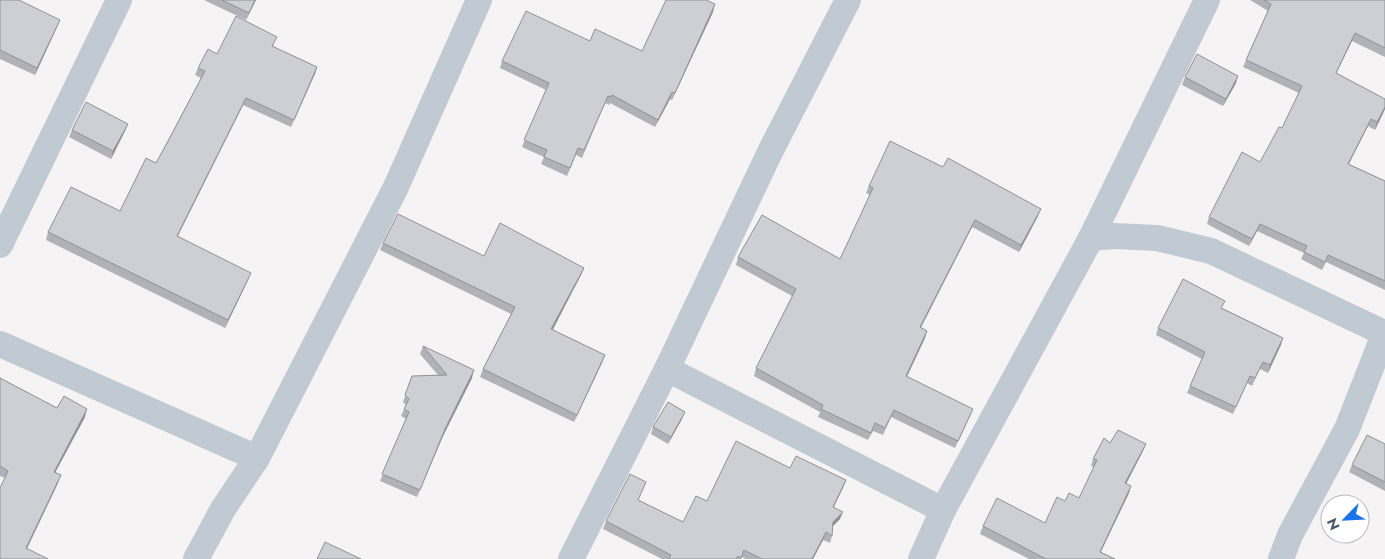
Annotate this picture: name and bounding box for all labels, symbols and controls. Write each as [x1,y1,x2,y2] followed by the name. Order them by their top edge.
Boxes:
[1320,494,1370,544] north arrow
[1322,515,1345,533] text: N

